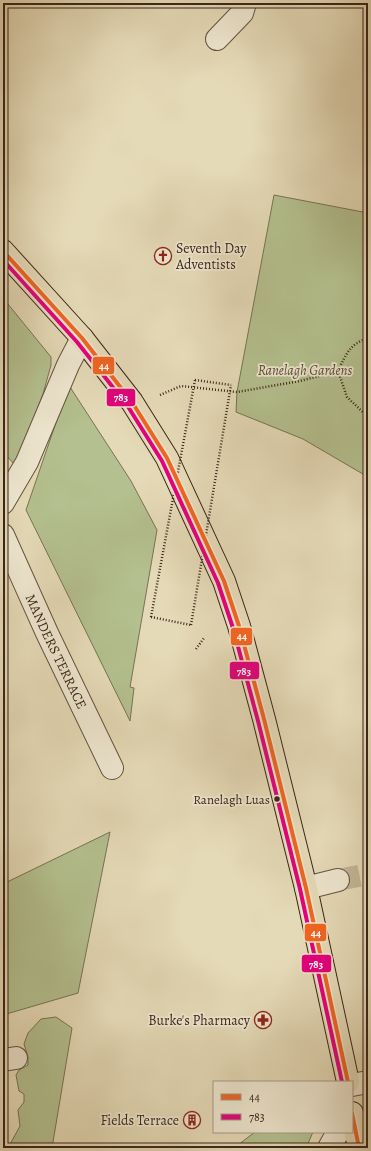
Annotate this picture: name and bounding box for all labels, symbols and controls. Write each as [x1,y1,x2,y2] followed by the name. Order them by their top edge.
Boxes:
[175,239,247,274] place label: Seventh Day Adventists
[153,246,173,266] church icon: Seventh Day Adventists
[92,356,115,375] line badge: 44
[99,359,109,374] text: 44
[258,361,353,380] park label: Ranelagh Gardens
[106,388,136,407] line badge: 783
[114,390,129,405] text: 783
[21,591,91,712] street label: MANDERS TERRACE
[230,627,253,646] line badge: 44
[237,629,247,644] text: 44
[229,661,260,680] line badge: 783
[237,664,252,679] text: 783
[193,791,270,808] place label: Ranelagh Luas
[272,794,282,804] marker: Ranelagh Luas
[304,923,327,942] line badge: 44
[311,926,321,941] text: 44
[301,954,332,973] line badge: 783
[309,957,324,972] text: 783
[253,1010,273,1030] pharmacy icon: Burke's Pharmacy
[148,1011,251,1030] place label: Burke's Pharmacy
[213,1081,353,1133] legend
[249,1089,260,1105] text: 44
[249,1109,265,1125] text: 783
[182,1110,202,1130] building icon: Fields Terrace
[100,1111,179,1130] place label: Fields Terrace

